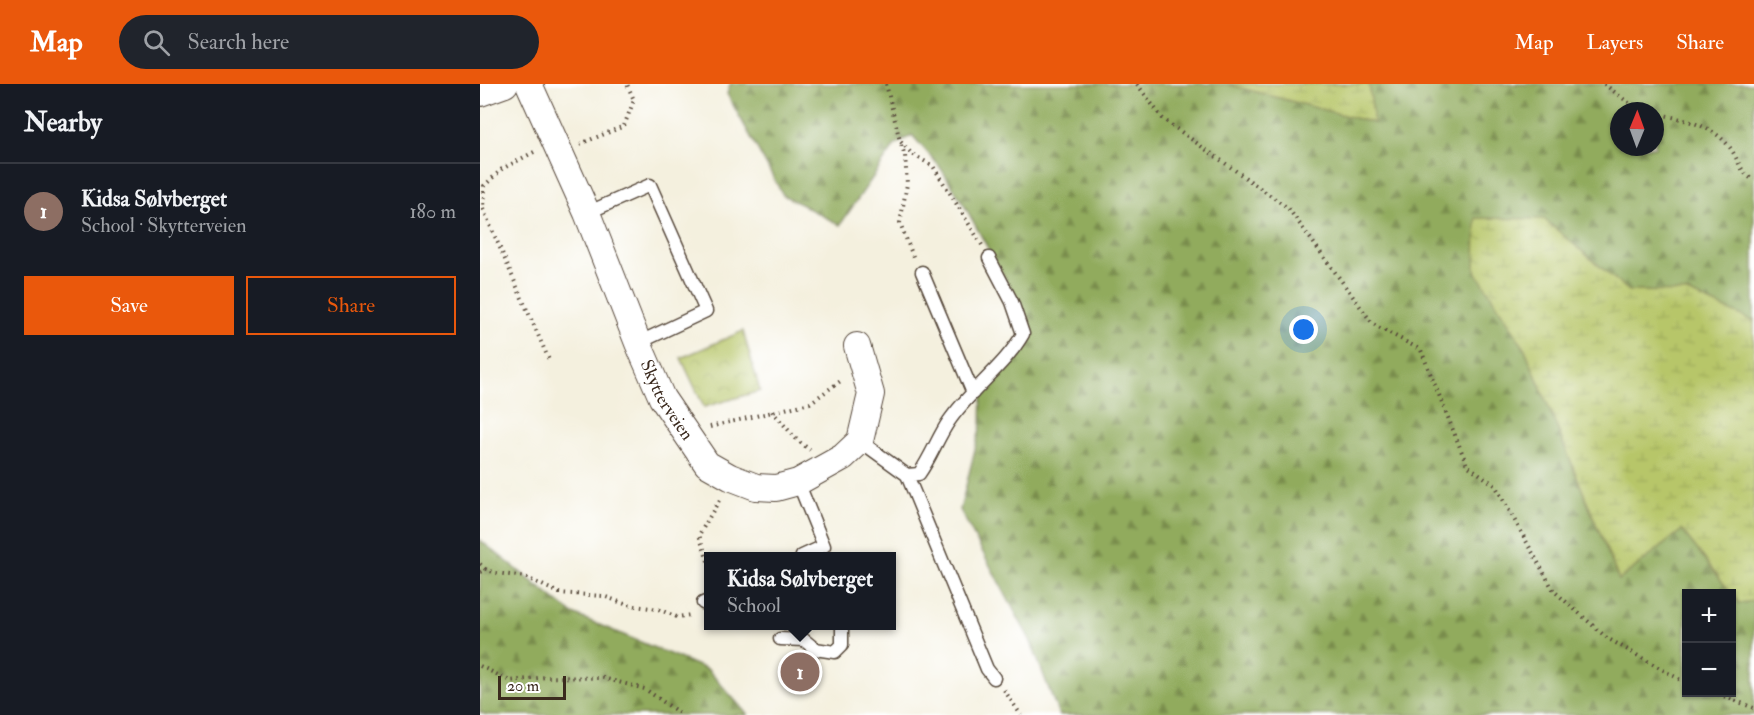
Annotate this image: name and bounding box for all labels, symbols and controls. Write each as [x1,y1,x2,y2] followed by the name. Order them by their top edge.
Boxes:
[119,15,539,69] search box
[30,25,83,60] text: Map
[140,26,173,59] icon: search
[188,28,289,56] text: Search here
[1514,29,1554,56] text: Map
[1587,29,1643,56] text: Layers
[1676,29,1724,56] text: Share
[1610,102,1664,156] north arrow
[24,107,102,139] text: Nearby
[81,185,227,213] text: Kidsa Sølvberget
[40,199,47,224] text: 1
[409,199,456,224] text: 180 m
[81,213,247,238] text: School · Skytterveien
[24,276,234,335] button: Save
[246,276,456,335] button: Share
[1289,315,1318,344] your location
[635,356,698,445] street label: Skytterveien
[704,552,896,630] popup
[727,565,873,593] text: Kidsa Sølvberget
[1682,589,1736,697] map controls
[1682,589,1736,643] button: +
[727,593,781,618] text: School
[1682,643,1736,697] button: −
[780,650,820,694] pin: 1
[498,673,566,700] scale bar
[507,676,539,696] text: 20 m

